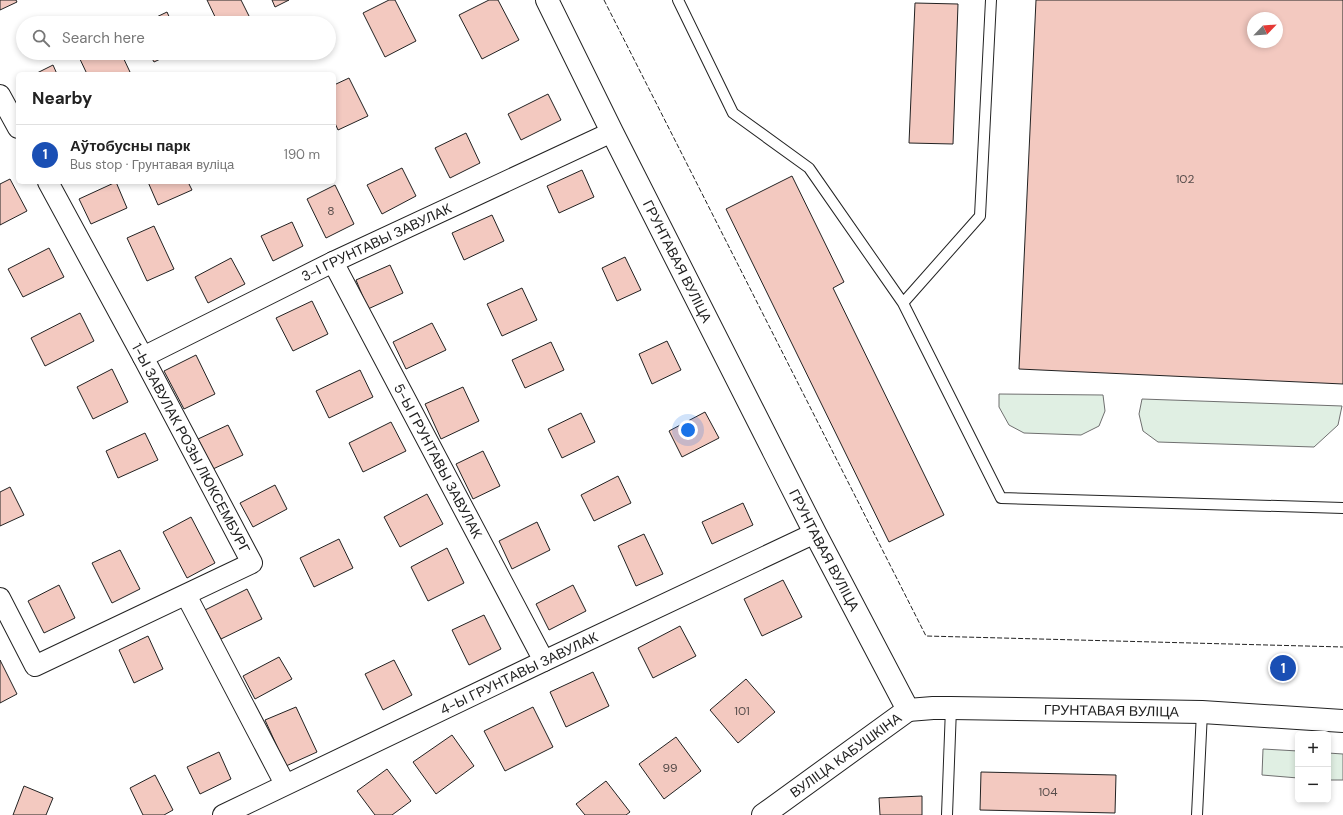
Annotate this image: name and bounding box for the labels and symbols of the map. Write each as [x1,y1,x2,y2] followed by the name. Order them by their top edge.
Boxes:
[1247,12,1283,48] north arrow
[1176,171,1194,187] house number: 102
[639,197,716,326] street label: ГРУНТАВАЯ ВУЛІЦА
[298,199,455,285] street label: 3-І ГРУНТАВЫ ЗАВУЛАК
[327,203,335,219] house number: 8
[128,340,254,556] street label: 1-Ы ЗАВУЛАК РОЗЫ ЛЮКСЕМБУРГ
[390,380,487,542] street label: 5-Ы ГРУНТАВЫ ЗАВУЛАК
[678,420,698,440] your location
[785,486,864,615] street label: ГРУНТАВАЯ ВУЛІЦА
[437,628,601,719] street label: 4-Ы ГРУНТАВЫ ЗАВУЛАК
[1270,653,1296,683] pin: 1
[1044,700,1180,721] street label: ГРУНТАВАЯ ВУЛІЦА
[734,703,750,719] house number: 101
[786,708,905,802] street label: ВУЛІЦА КАБУШКІНА
[662,760,678,776] house number: 99
[1038,784,1058,800] house number: 104

